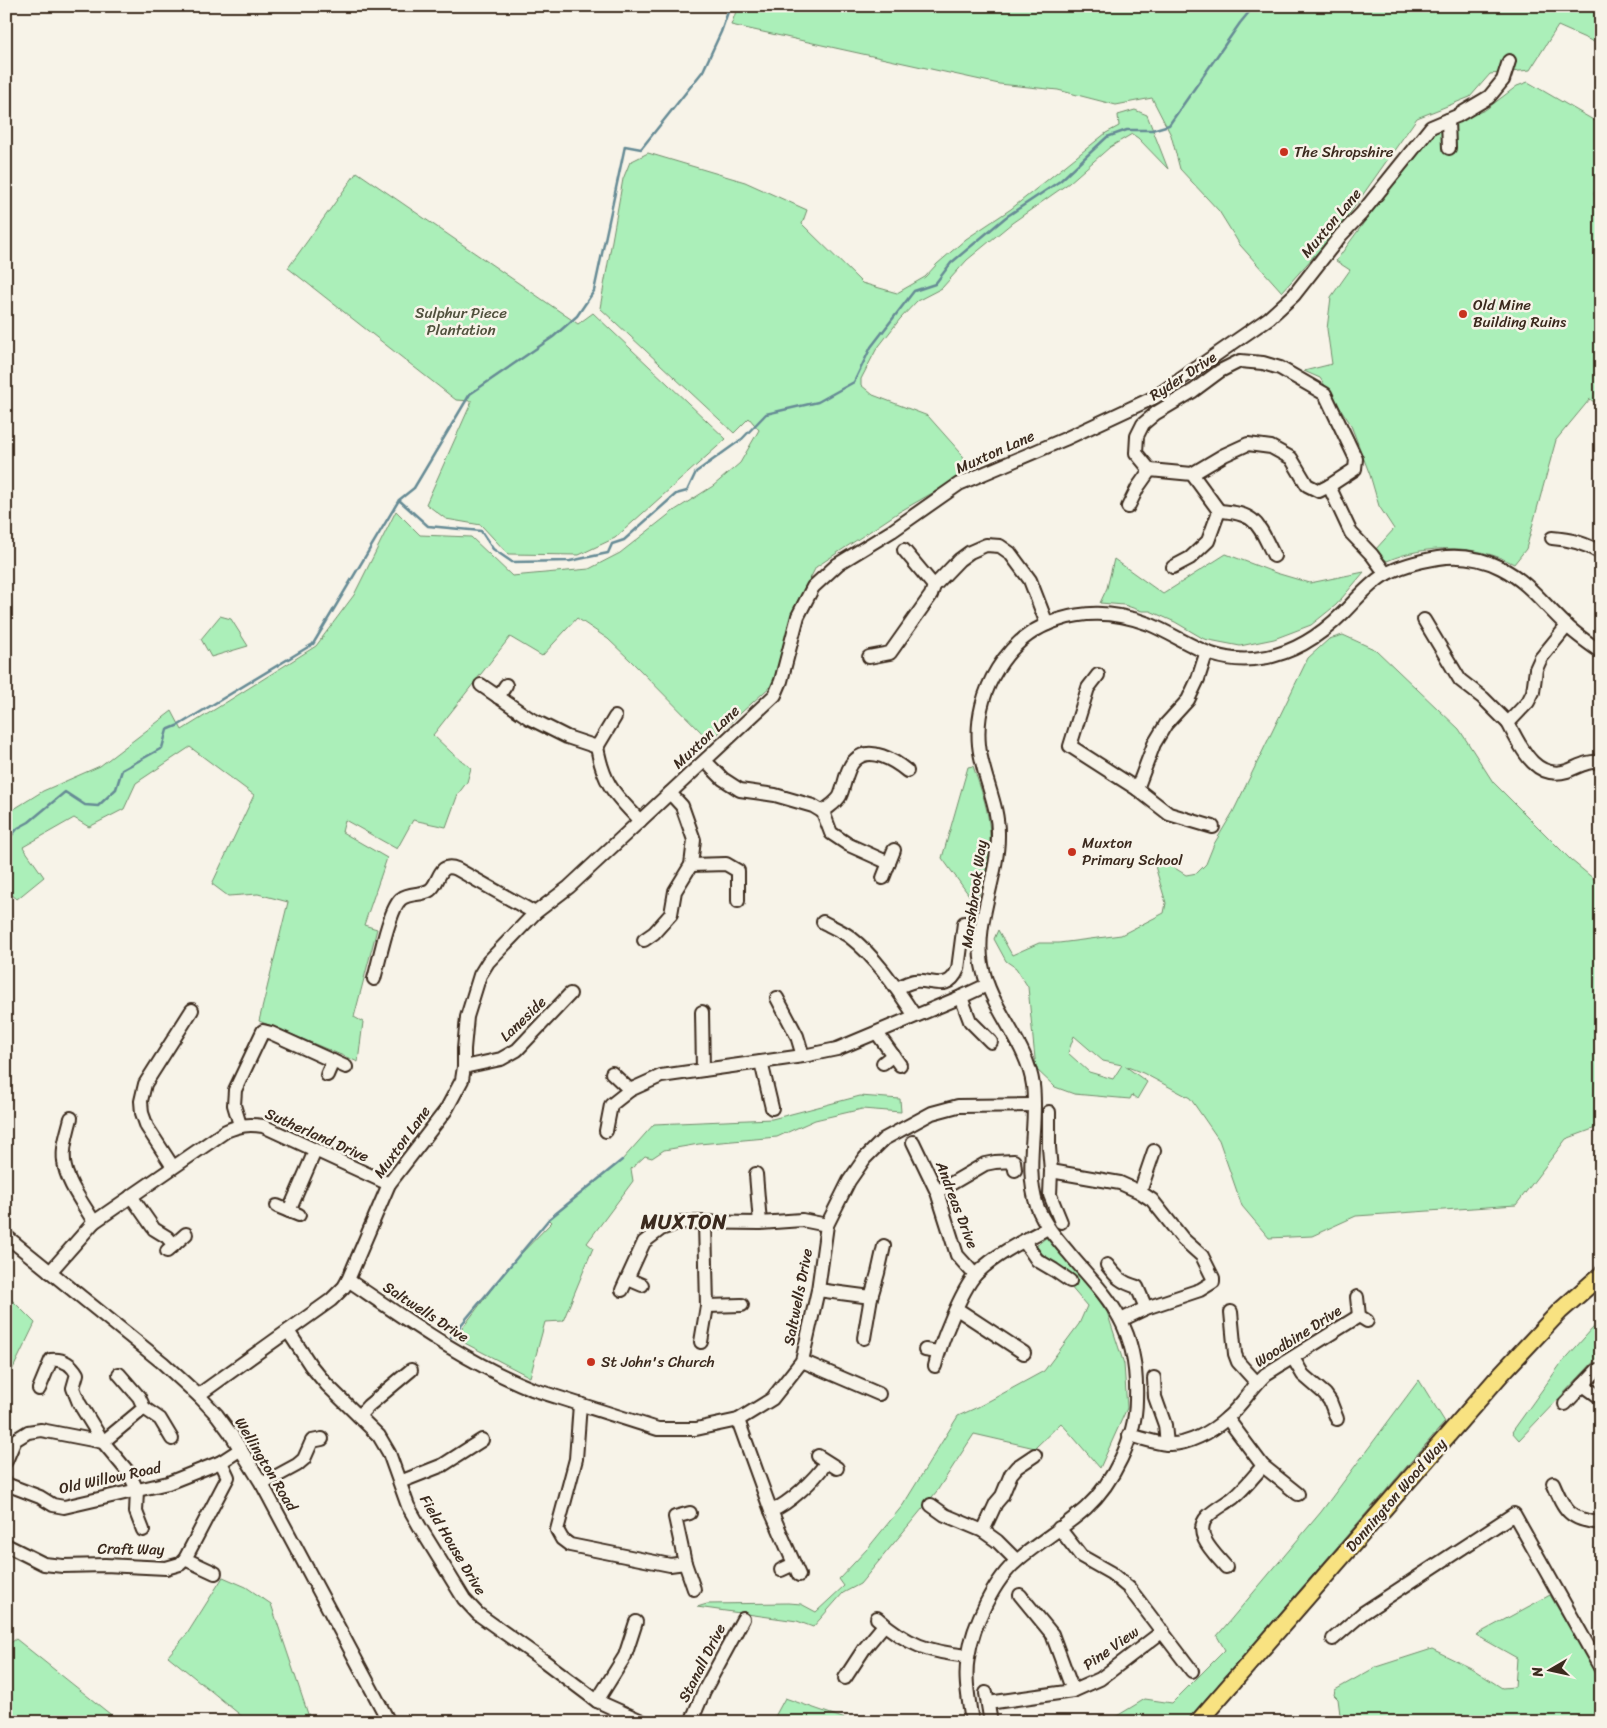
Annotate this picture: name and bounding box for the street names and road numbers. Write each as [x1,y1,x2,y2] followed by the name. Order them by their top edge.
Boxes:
[1294,182,1368,264] street label: Muxton Lane
[1144,344,1222,408] street label: Ryder Drive
[951,423,1039,481] street label: Muxton Lane
[666,699,746,775] street label: Muxton Lane
[954,838,994,950] street label: Marshbrook Way
[493,990,553,1048] street label: Laneside
[261,1100,373,1170] street label: Sutherland Drive
[367,1100,437,1184] street label: Muxton Lane
[928,1156,986,1253] street label: Andreas Drive
[776,1246,820,1348] street label: Saltwells Drive
[378,1274,475,1350] street label: Saltwells Drive
[1249,1298,1347,1374] street label: Woodbine Drive
[228,1412,305,1517] street label: Wellington Road
[1339,1432,1453,1558] street label: Donnington Wood Way
[56,1454,165,1502] street label: Old Willow Road
[413,1489,494,1601] street label: Field House Drive
[97,1535,165,1563] street label: Craft Way
[671,1619,733,1707] street label: Stanall Drive
[1077,1619,1145,1677] street label: Pine View

